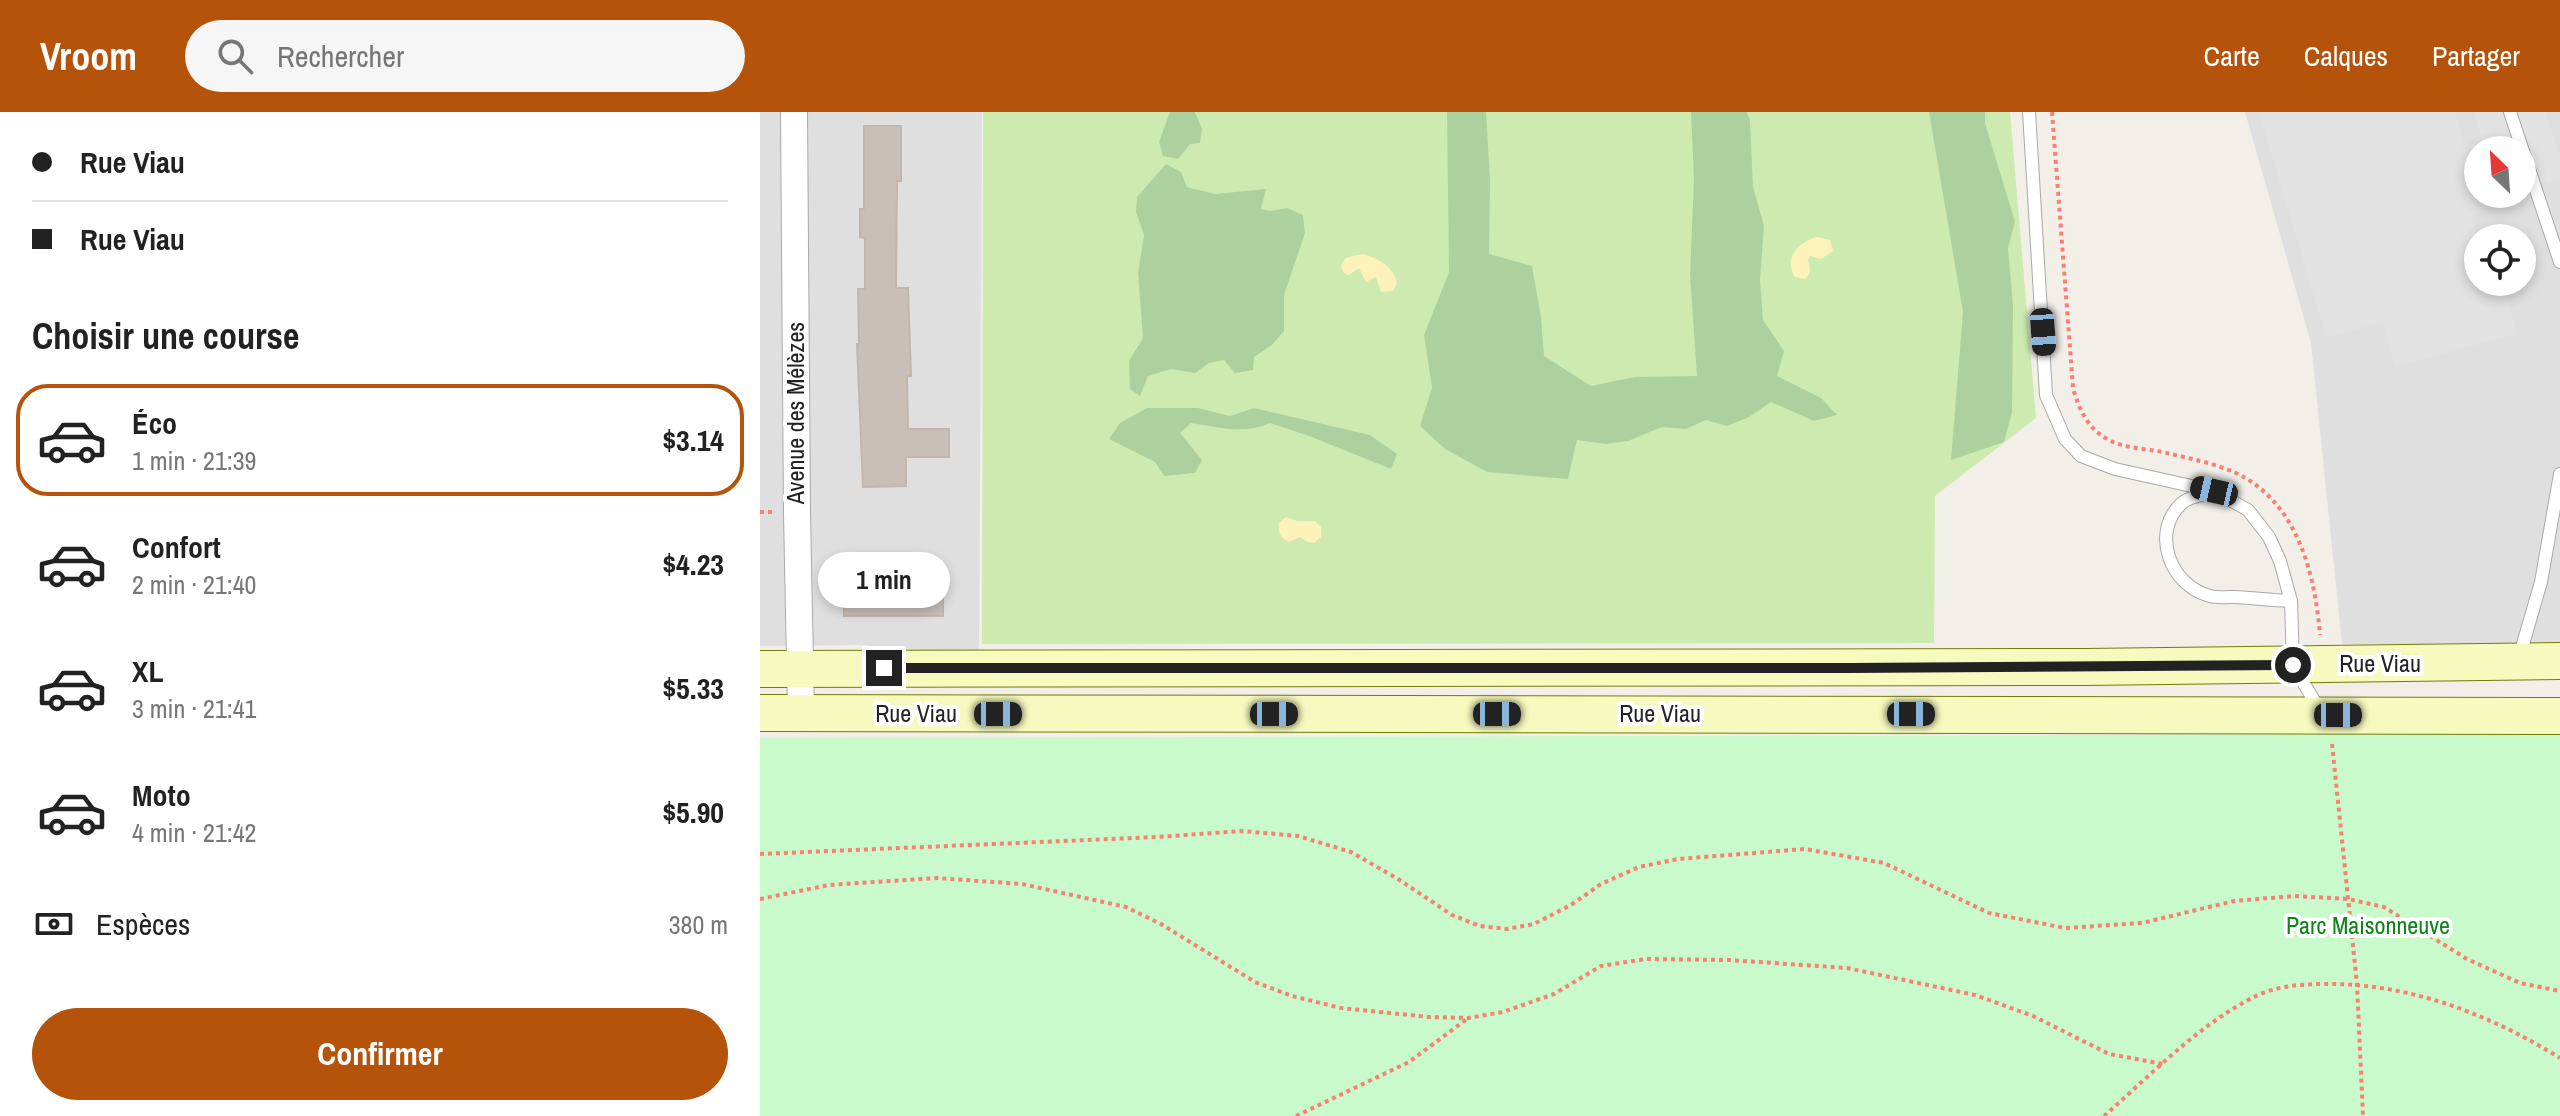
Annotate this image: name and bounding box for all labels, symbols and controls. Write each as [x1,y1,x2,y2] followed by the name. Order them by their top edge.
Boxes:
[185,20,745,92] search box
[40,31,137,82] text: Vroom
[213,34,257,78] icon: search
[277,36,404,76] text: Rechercher
[2204,37,2260,75] text: Carte
[2304,37,2388,75] text: Calques
[2432,37,2520,75] text: Partager
[2464,136,2536,208] north arrow
[2464,136,2536,296] map controls
[80,142,185,182] text: Rue Viau
[80,219,185,259] text: Rue Viau
[2464,224,2536,296] button: locate
[2029,307,2057,357] car
[32,312,299,360] text: Choisir une course
[779,322,811,505] street label: Avenue des Mélèzes
[132,403,177,443] text: Éco
[36,404,108,476] icon: car
[662,420,724,460] text: $3.14
[132,443,256,478] text: 1 min · 21:39
[2188,474,2240,508] car
[132,527,221,567] text: Confort
[36,528,108,600] icon: car
[662,544,724,584] text: $4.23
[818,552,950,608] callout: 1 min
[856,562,912,597] text: 1 min
[132,567,256,602] text: 2 min · 21:40
[2275,647,2311,683] route start
[2339,647,2421,679] street label: Rue Viau
[866,650,902,686] route end
[132,651,163,691] text: XL
[36,652,108,724] icon: car
[662,668,724,708] text: $5.33
[132,691,256,726] text: 3 min · 21:41
[875,697,957,729] street label: Rue Viau
[1619,697,1701,729] street label: Rue Viau
[974,702,1022,726] car
[1250,702,1298,726] car
[1473,702,1521,726] car
[1887,702,1935,726] car
[2314,703,2362,727] car
[132,775,191,815] text: Moto
[36,776,108,848] icon: car
[662,792,724,832] text: $5.90
[132,815,256,850] text: 4 min · 21:42
[32,902,76,946] icon: cash
[96,904,190,944] text: Espèces
[669,907,728,942] text: 380 m
[2286,909,2450,941] park label: Parc Maisonneuve
[32,1008,728,1100] button: Confirmer

